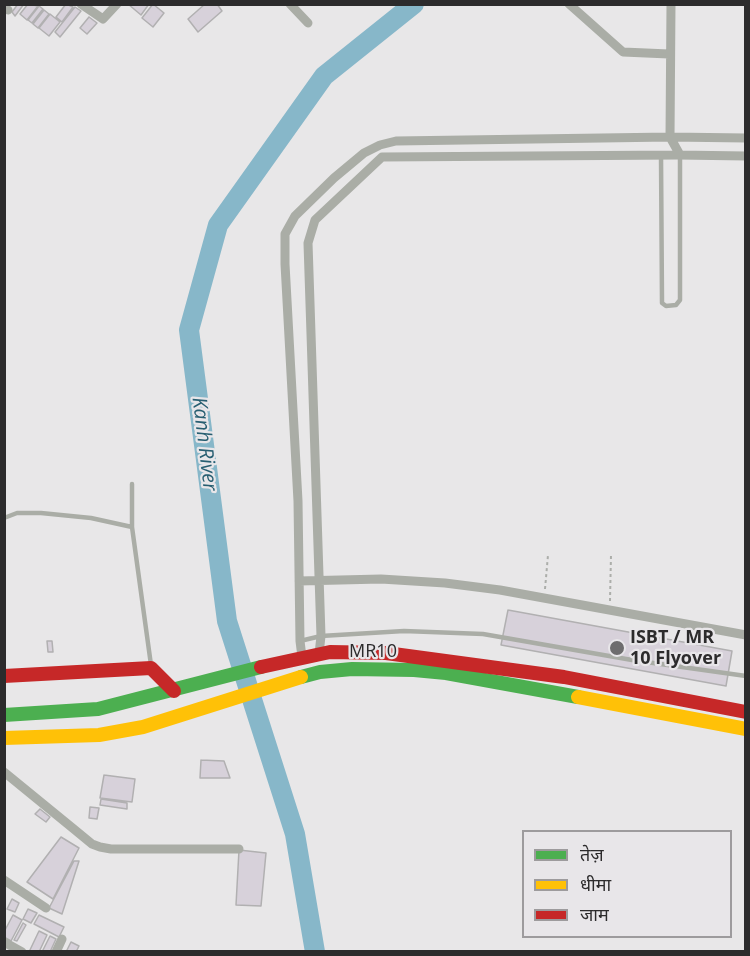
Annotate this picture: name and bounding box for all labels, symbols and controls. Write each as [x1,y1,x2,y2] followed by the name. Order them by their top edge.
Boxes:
[186,396,222,492] water label: Kanh River
[630,627,721,670] place label: ISBT / MR 10 Flyover
[608,639,626,657] marker: ISBT / MR 10 Flyover
[349,641,397,663] street label: MR10
[522,830,732,938] legend
[580,842,604,866] text: तेज़
[580,872,611,896] text: धीमा
[580,902,609,926] text: जाम

